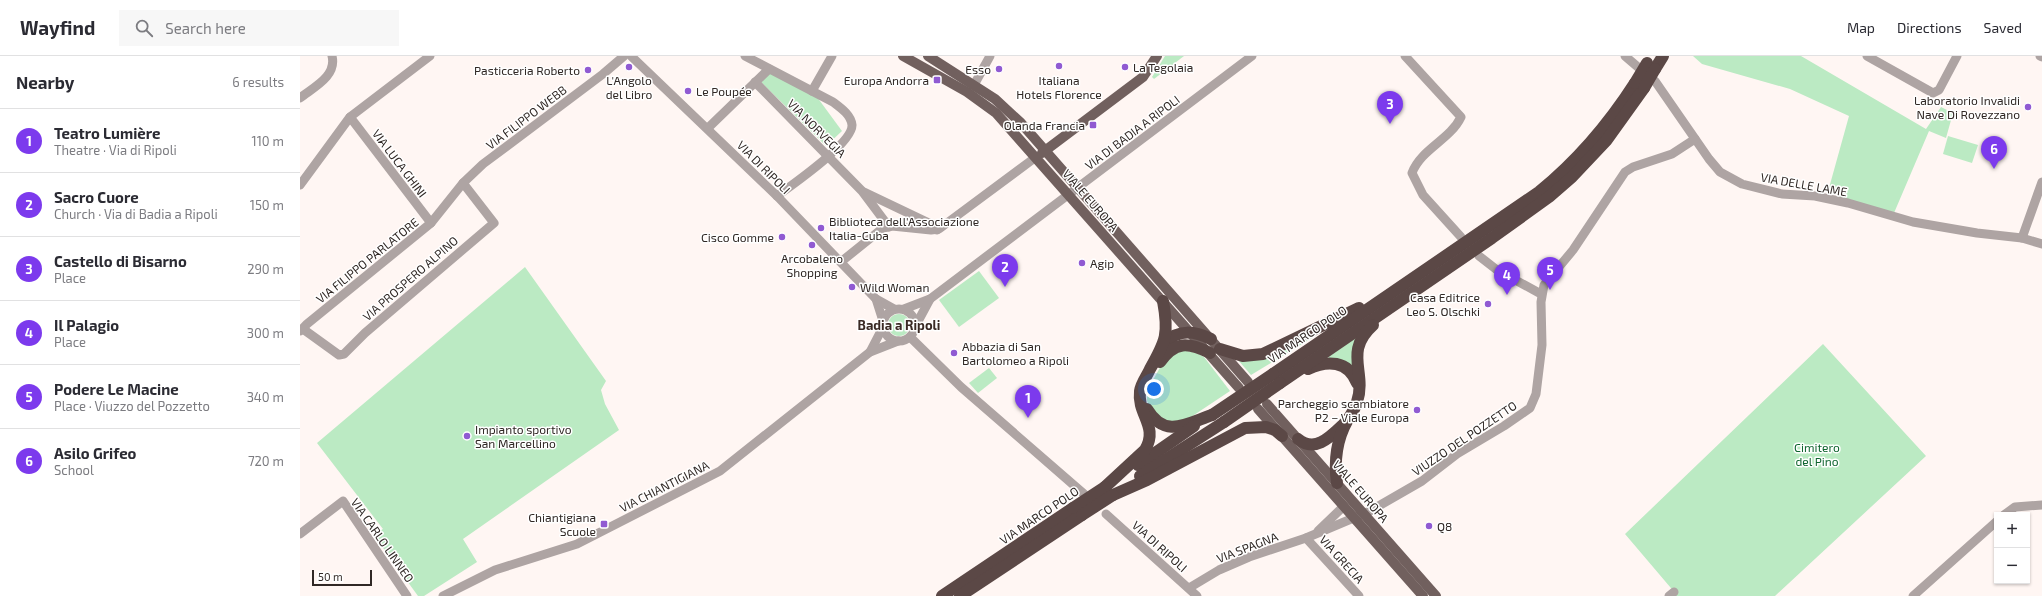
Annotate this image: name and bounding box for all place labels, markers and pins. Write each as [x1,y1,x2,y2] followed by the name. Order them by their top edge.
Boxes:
[1133,60,1193,74] place label: La Tegolaia
[1054,61,1064,71] marker: Italiana Hotels Florence
[624,62,634,72] marker: L'Angolo del Libro
[965,62,991,76] place label: Esso
[1120,62,1130,72] marker: La Tegolaia
[474,63,580,77] place label: Pasticceria Roberto
[994,64,1004,74] marker: Esso
[583,65,593,75] marker: Pasticceria Roberto
[606,73,653,101] place label: L'Angolo del Libro
[844,73,929,87] place label: Europa Andorra
[1016,73,1102,101] place label: Italiana Hotels Florence
[932,75,942,85] marker: Europa Andorra
[696,84,752,98] place label: Le Poupée
[683,86,693,96] marker: Le Poupée
[1377,91,1403,124] pin: 3
[1914,93,2020,121] place label: Laboratorio Invalidi Nave Di Rovezzano
[2023,102,2033,112] marker: Laboratorio Invalidi Nave Di Rovezzano
[1004,118,1085,132] place label: Olanda Francia
[1088,120,1098,130] marker: Olanda Francia
[1981,136,2007,169] pin: 6
[829,214,979,242] place label: Biblioteca dell'Associazione Italia-Cuba
[816,223,826,233] marker: Biblioteca dell'Associazione Italia-Cuba
[701,230,774,244] place label: Cisco Gomme
[777,232,787,242] marker: Cisco Gomme
[807,240,817,250] marker: Arcobaleno Shopping
[781,251,843,279] place label: Arcobaleno Shopping
[992,254,1018,287] pin: 2
[1090,256,1114,270] place label: Agip
[1537,257,1563,290] pin: 5
[1077,258,1087,268] marker: Agip
[1494,262,1520,295] pin: 4
[860,280,929,294] place label: Wild Woman
[847,282,857,292] marker: Wild Woman
[1406,290,1480,318] place label: Casa Editrice Leo S. Olschki
[1483,299,1493,309] marker: Casa Editrice Leo S. Olschki
[962,339,1069,367] place label: Abbazia di San Bartolomeo a Ripoli
[949,348,959,358] marker: Abbazia di San Bartolomeo a Ripoli
[1015,385,1041,418] pin: 1
[1278,396,1409,424] place label: Parcheggio scambiatore P2 – Viale Europa
[1412,405,1422,415] marker: Parcheggio scambiatore P2 – Viale Europa
[475,422,572,450] place label: Impianto sportivo San Marcellino
[462,431,472,441] marker: Impianto sportivo San Marcellino
[528,510,596,538] place label: Chiantigiana Scuole
[599,519,609,529] marker: Chiantigiana Scuole
[1437,519,1452,534] place label: Q8
[1424,521,1434,531] marker: Q8

